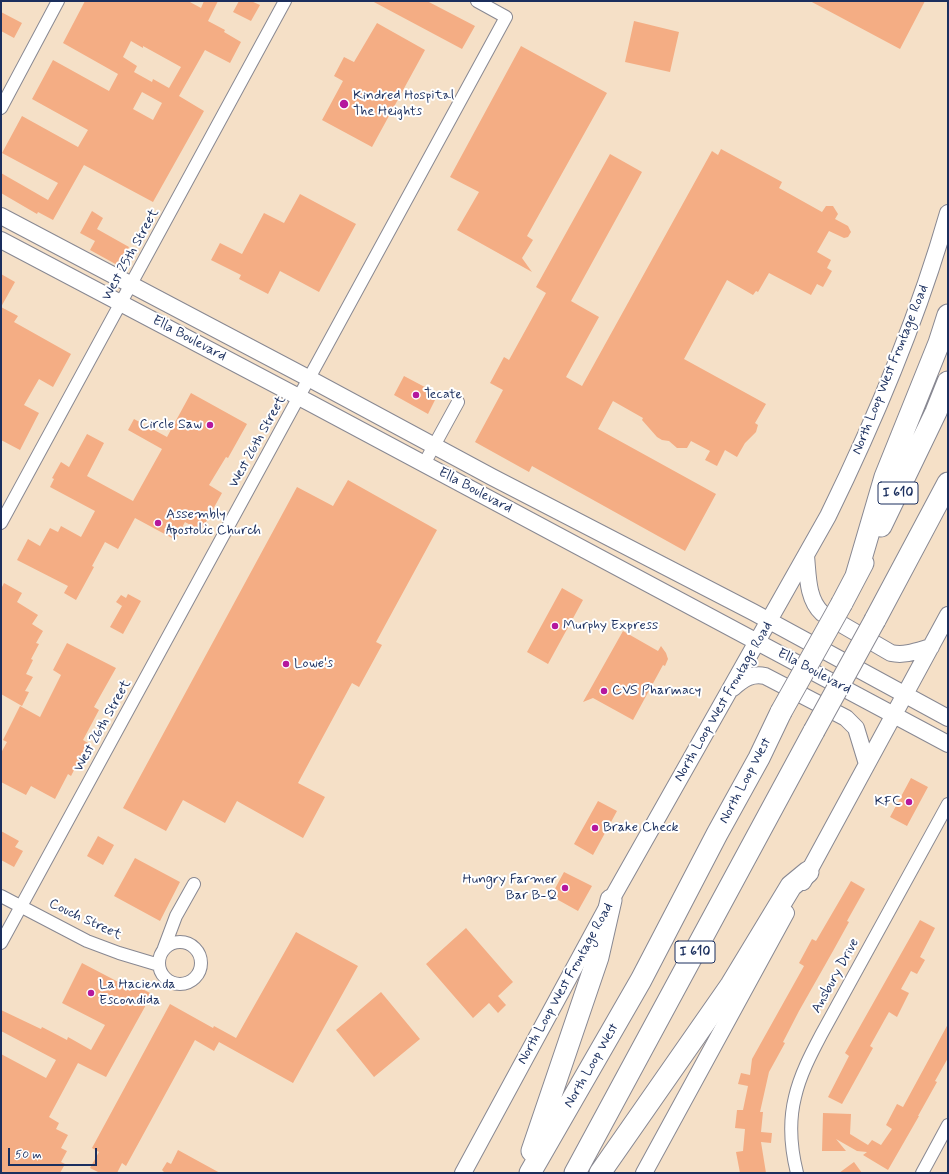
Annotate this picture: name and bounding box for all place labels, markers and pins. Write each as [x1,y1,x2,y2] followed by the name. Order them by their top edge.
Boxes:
[353,88,454,120] place label: Kindred Hospital The Heights
[338,98,350,110] marker: Kindred Hospital The Heights
[424,387,462,403] place label: Tecate
[411,390,421,400] marker: Tecate
[140,417,202,433] place label: Circle Saw
[205,420,215,430] marker: Circle Saw
[166,507,261,540] place label: Assembly Apostolic Church
[153,518,163,528] marker: Assembly Apostolic Church
[563,618,658,634] place label: Murphy Express
[550,621,560,631] marker: Murphy Express
[294,656,333,672] place label: Lowe's
[281,659,291,669] marker: Lowe's
[612,683,701,699] place label: CVS Pharmacy
[599,686,609,696] marker: CVS Pharmacy
[875,794,901,810] place label: KFC
[904,797,914,807] marker: KFC
[603,820,679,836] place label: Brake Check
[590,823,600,833] marker: Brake Check
[462,872,557,904] place label: Hungry Farmer Bar B-Q
[560,883,570,893] marker: Hungry Farmer Bar B-Q
[99,977,175,1010] place label: La Hacienda Escondida
[86,988,96,998] marker: La Hacienda Escondida

